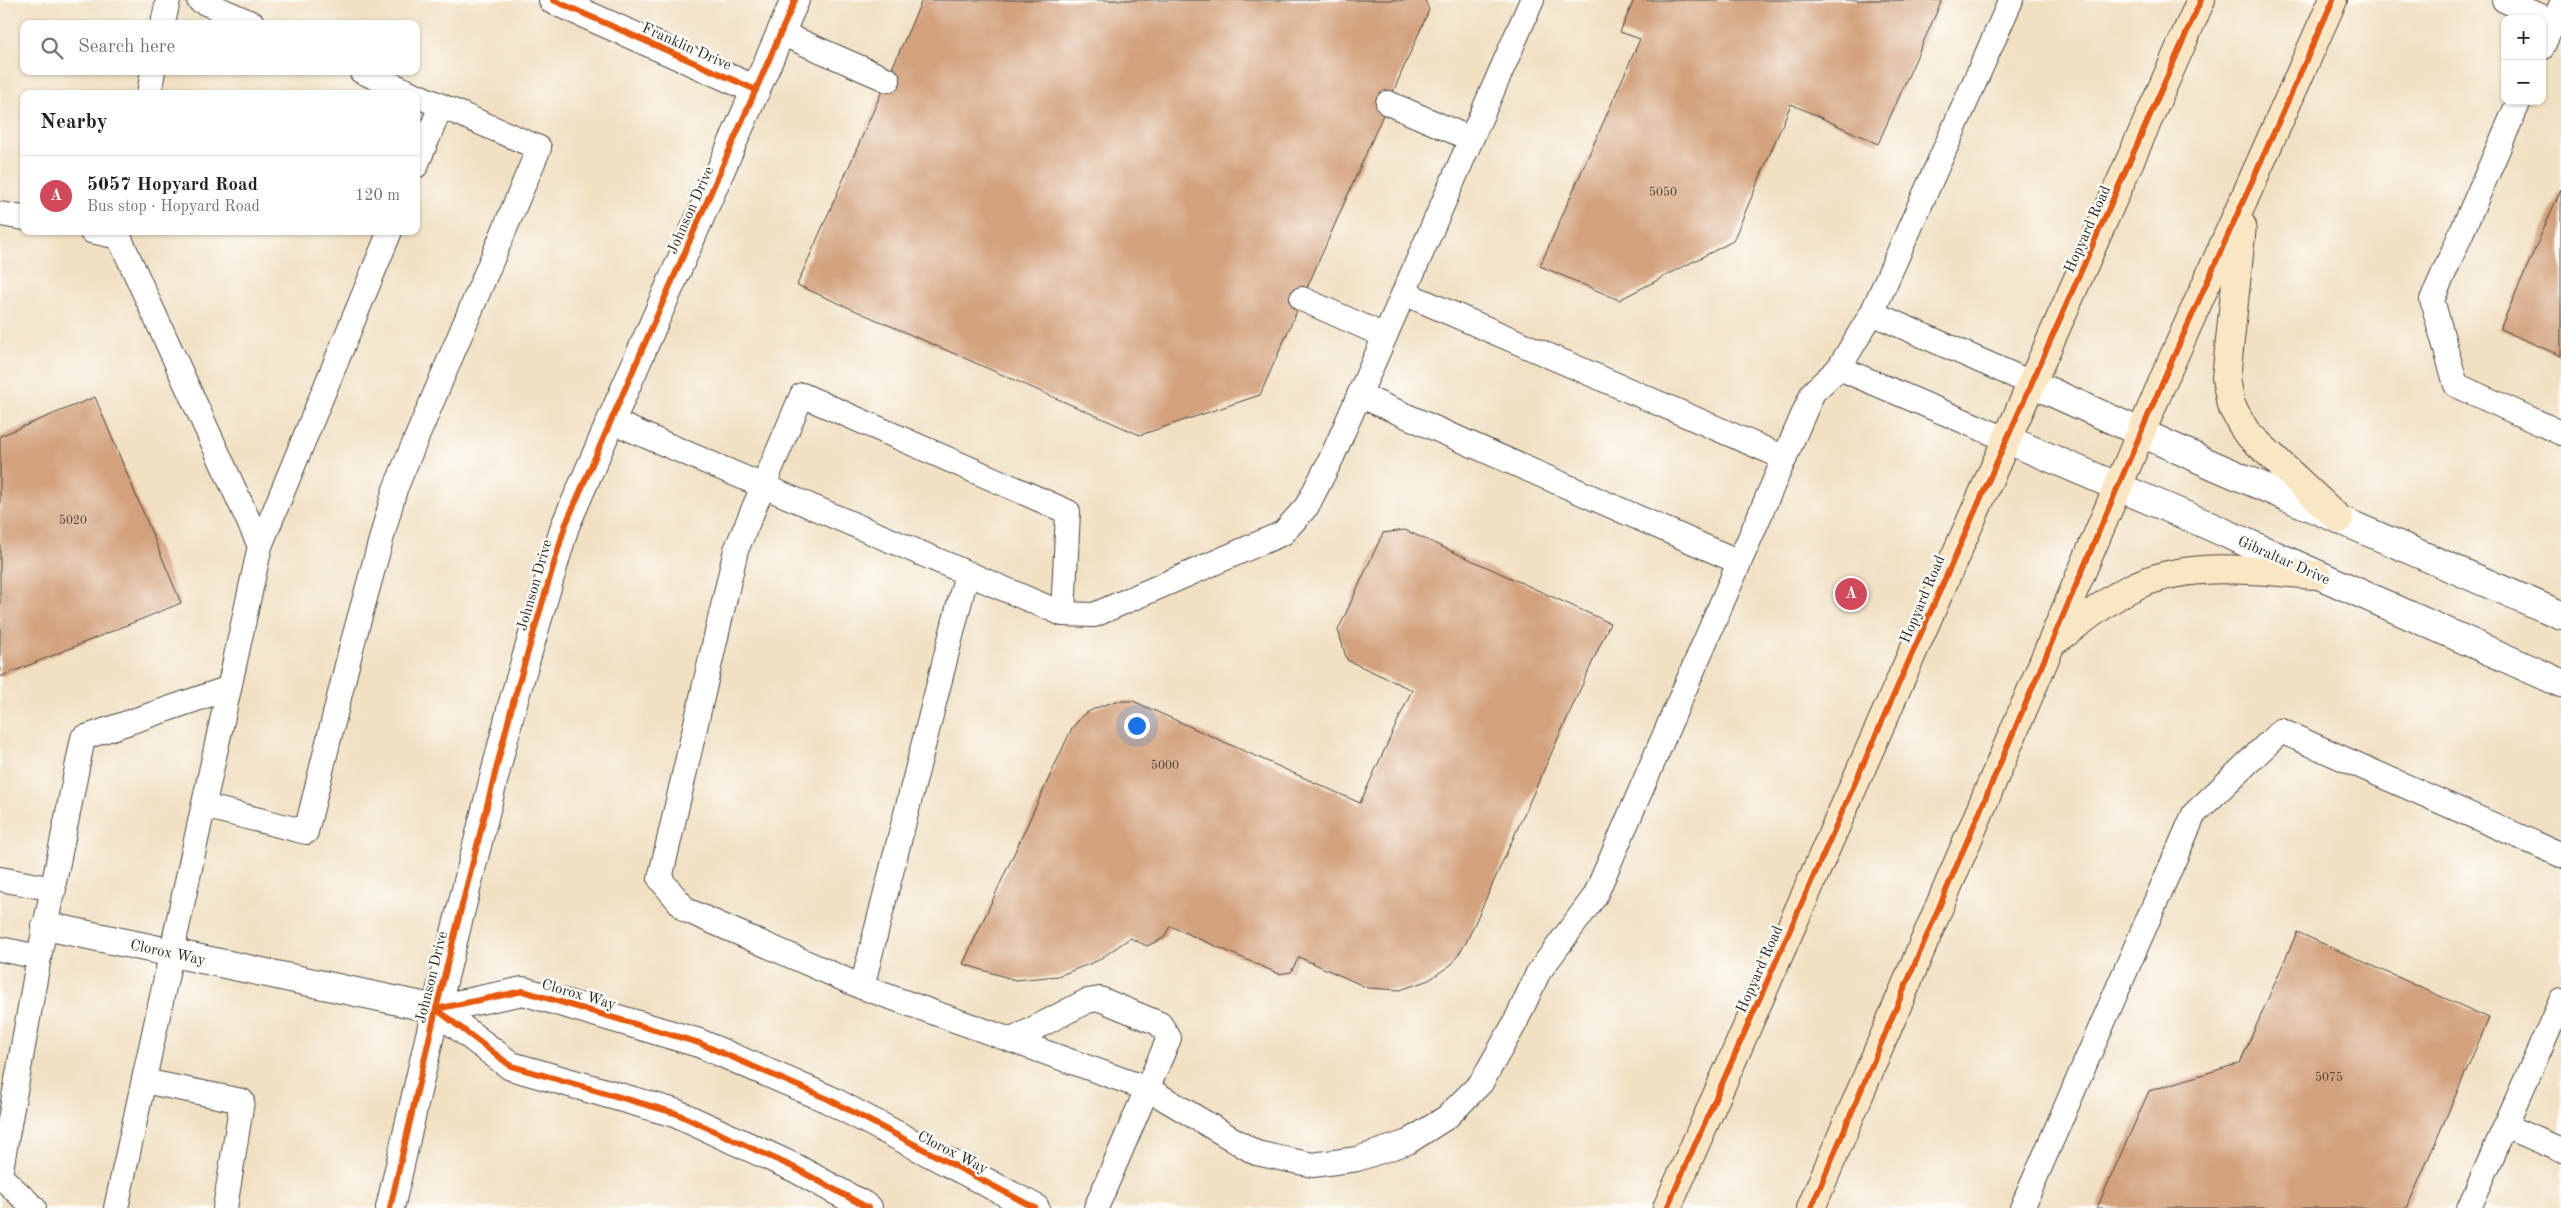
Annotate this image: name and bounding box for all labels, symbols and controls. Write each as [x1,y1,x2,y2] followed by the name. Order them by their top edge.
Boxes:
[2501,15,2546,105] map controls
[2501,15,2546,60] button: +
[20,20,420,75] search box
[639,21,733,74] street label: Franklin Drive
[38,34,66,62] icon: search
[78,38,175,57] text: Search here
[2501,60,2546,105] button: −
[40,112,108,133] text: Nearby
[665,165,717,257] street label: Johnson Drive
[87,176,258,195] text: 5057 Hopyard Road
[2063,184,2114,275] street label: Hopyard Road
[1649,186,1677,199] house number: 5050
[50,188,62,204] text: A
[355,188,400,204] text: 120 m
[87,199,260,215] text: Bus stop · Hopyard Road
[59,514,87,527] house number: 5020
[2235,534,2332,588] street label: Gibraltar Drive
[515,538,556,633] street label: Johnson Drive
[1898,553,1949,646] street label: Hopyard Road
[1835,575,1867,613] pin: A
[1124,713,1150,739] your location
[1151,759,1179,772] house number: 5000
[1735,924,1786,1015] street label: Hopyard Road
[414,930,451,1025] street label: Johnson Drive
[129,938,207,969] street label: Clorox Way
[540,978,618,1013] street label: Clorox Way
[2315,1071,2343,1084] house number: 5075
[915,1129,990,1177] street label: Clorox Way

